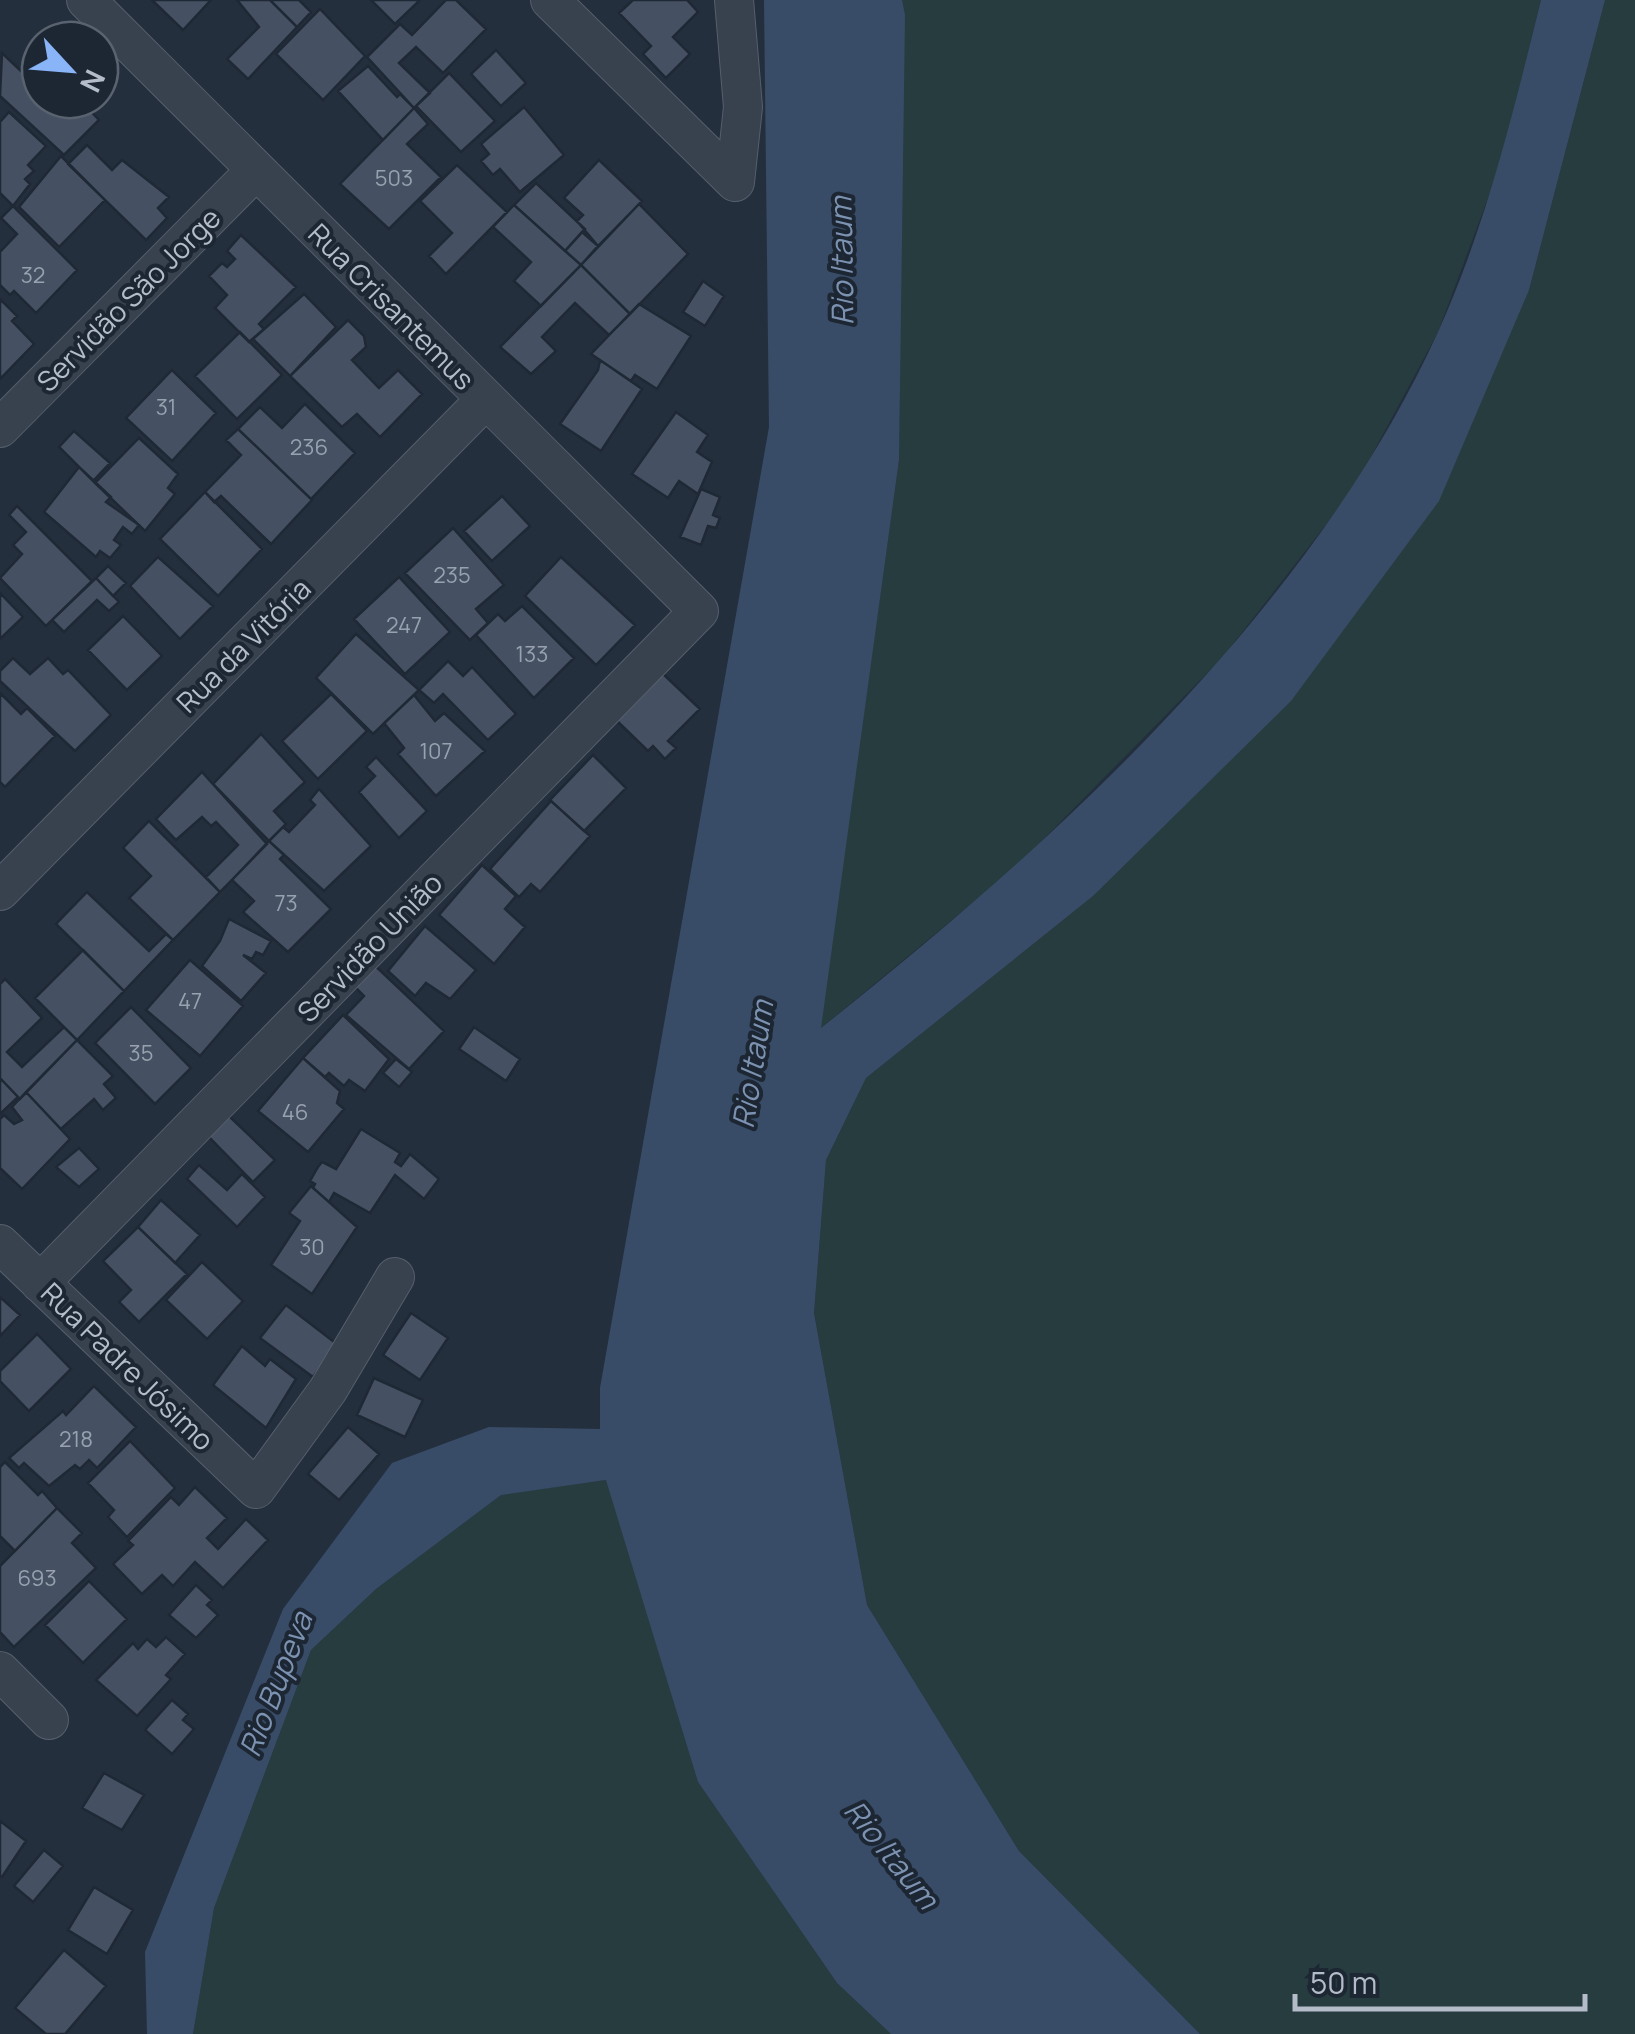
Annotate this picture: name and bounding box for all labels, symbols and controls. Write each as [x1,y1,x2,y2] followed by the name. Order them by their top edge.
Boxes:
[20,20,120,120] north arrow
[72,64,115,99] text: N
[375,163,413,193] house number: 503
[819,194,863,326] water label: Rio Itaum
[28,199,228,399] street label: Servidão São Jorge
[301,215,483,397] street label: Rua Crisantemus
[21,260,45,290] house number: 32
[156,392,176,422] house number: 31
[290,432,328,462] house number: 236
[433,560,471,590] house number: 235
[168,570,318,720] street label: Rua da Vitória
[386,610,422,640] house number: 247
[516,639,548,669] house number: 133
[419,736,453,766] house number: 107
[288,864,450,1030] street label: Servidão União
[274,888,298,918] house number: 73
[178,986,202,1016] house number: 47
[722,995,783,1131] water label: Rio Itaum
[129,1038,153,1068] house number: 35
[282,1097,308,1127] house number: 46
[299,1232,325,1262] house number: 30
[33,1274,223,1458] street label: Rua Padre Jósimo
[59,1424,93,1454] house number: 218
[17,1563,57,1593] house number: 693
[229,1605,322,1762] water label: Rio Bupeva
[836,1791,950,1919] water label: Rio Itaum
[1295,1949,1585,2011] scale bar
[1310,1962,1377,2003] text: 50 m

